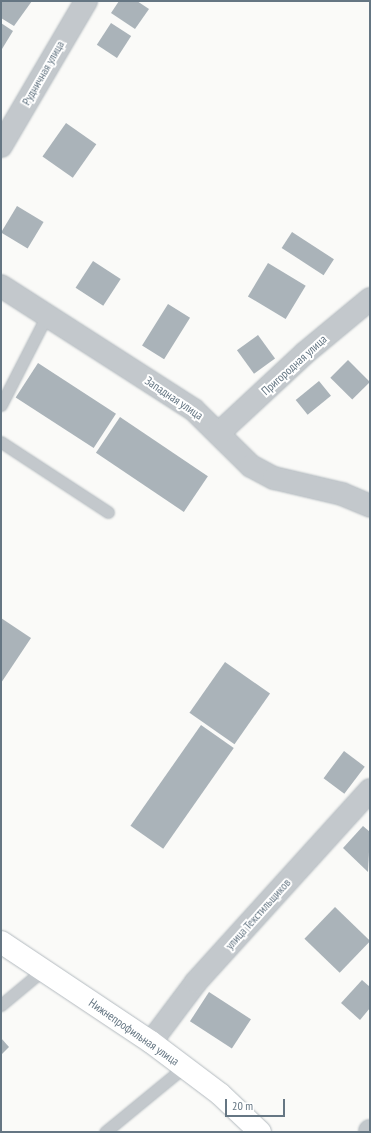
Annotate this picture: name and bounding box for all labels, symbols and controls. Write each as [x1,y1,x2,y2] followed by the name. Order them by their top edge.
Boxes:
[19,38,67,108] street label: Рудничная улица
[258,332,330,398] street label: Пригородная улица
[142,373,206,423] street label: Западная улица
[222,876,294,952] street label: улица Текстильщиков
[86,995,182,1069] street label: Нижнепрофильная улица
[227,1091,287,1117] scale bar
[232,1098,253,1113] text: 20 m

